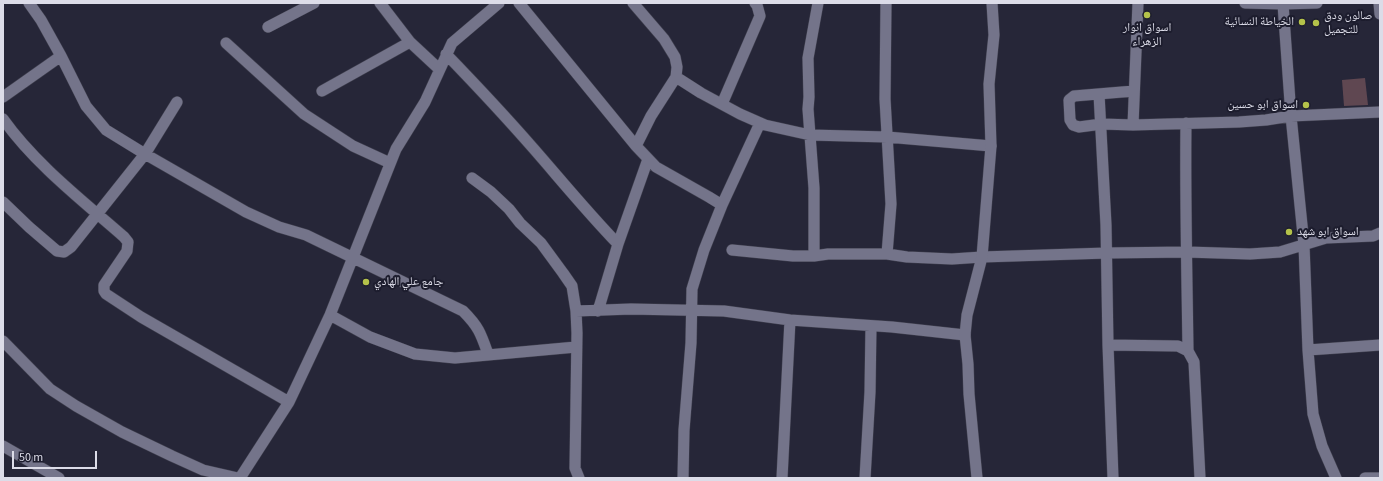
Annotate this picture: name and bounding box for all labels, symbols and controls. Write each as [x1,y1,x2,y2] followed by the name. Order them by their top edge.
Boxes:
[1324,9,1372,37] place label: صالون ودق للتجميل
[1142,10,1152,20] marker: اسواق انوار الزهراء
[1225,15,1294,29] place label: الخياطة النسائية
[1297,17,1307,27] marker: الخياطة النسائية
[1311,18,1321,28] marker: صالون ودق للتجميل
[1123,21,1171,49] place label: اسواق انوار الزهراء
[1228,98,1298,112] place label: اسواق ابو حسين
[1301,100,1311,110] marker: اسواق ابو حسين
[1297,225,1359,239] place label: اسواق ابو شهد
[1284,227,1294,237] marker: اسواق ابو شهد
[374,275,443,289] place label: جامع علي الهادي
[361,277,371,287] marker: جامع علي الهادي
[14,443,99,469] scale bar
[19,449,43,466] text: 50 m

